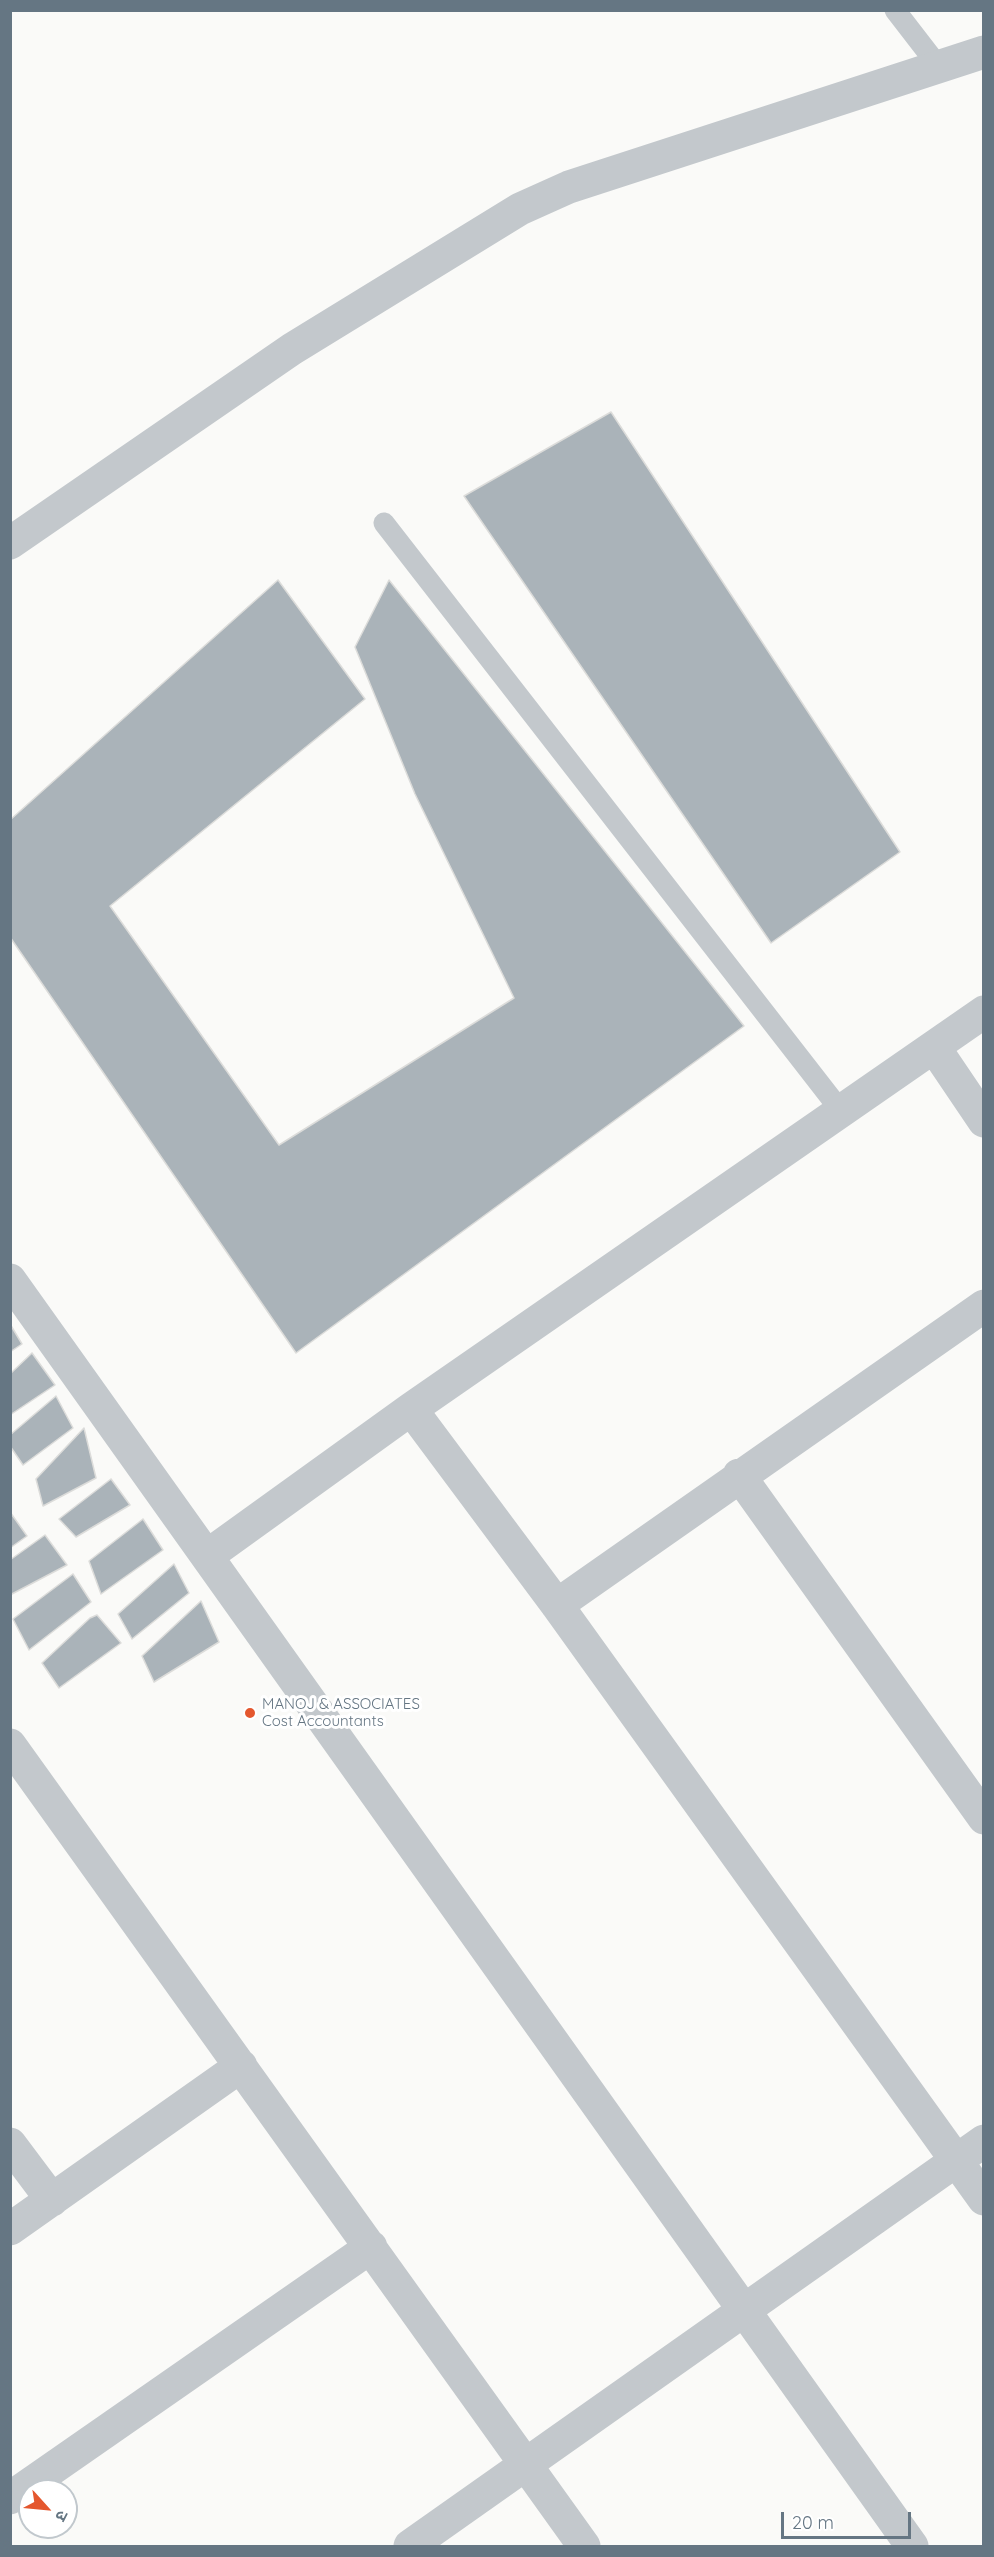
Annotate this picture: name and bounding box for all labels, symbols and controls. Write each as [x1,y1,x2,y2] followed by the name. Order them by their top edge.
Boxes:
[262,1695,420,1730] place label: MANOJ & ASSOCIATES Cost Accountants
[243,1706,257,1720] marker: MANOJ & ASSOCIATES Cost Accountants
[18,2479,78,2539] north arrow
[784,2500,914,2538] scale bar
[51,2508,73,2525] text: उ
[792,2511,834,2534] text: 20 m

